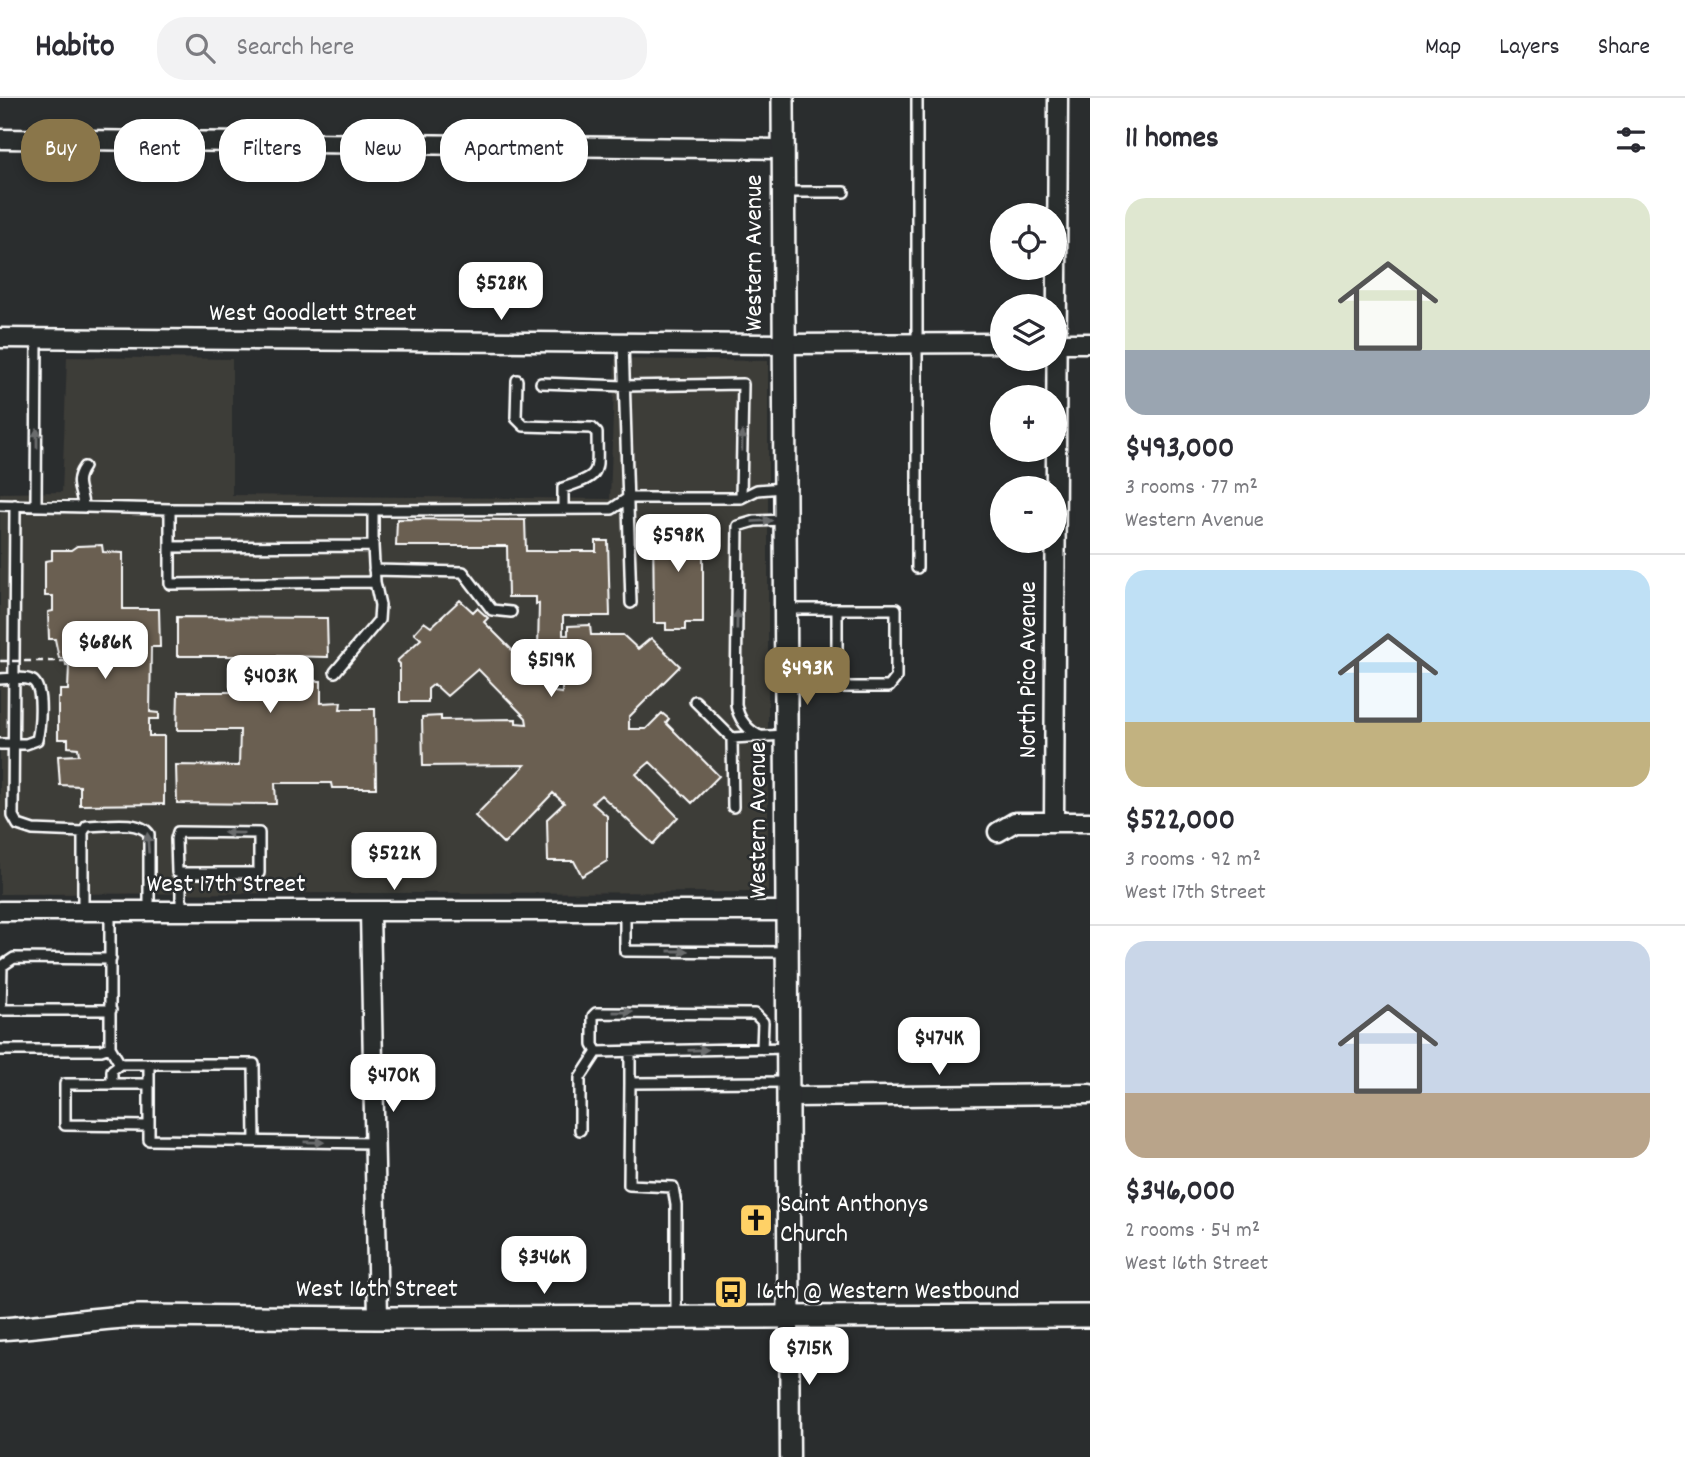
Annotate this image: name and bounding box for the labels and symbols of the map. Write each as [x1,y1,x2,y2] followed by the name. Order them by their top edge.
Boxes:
[737,174,774,332] street label: Western Avenue
[452,262,550,322] pin: $528K
[209,296,417,333] street label: West Goodlett Street
[31,426,42,448] one-way arrow
[736,430,747,452] one-way arrow
[629,514,727,574] pin: $598K
[752,515,774,526] one-way arrow
[1011,581,1048,759] street label: North Pico Avenue
[731,609,743,631] one-way arrow
[56,622,154,681] pin: $686K
[502,640,600,699] pin: $519K
[758,648,856,707] pin: $493K
[221,656,319,715] pin: $403K
[741,741,778,899] street label: Western Avenue
[223,827,245,838] one-way arrow
[142,832,153,854] one-way arrow
[345,832,443,892] pin: $522K
[146,867,306,904] street label: West 17th Street
[667,945,689,957] one-way arrow
[613,1006,635,1018] one-way arrow
[890,1018,988,1077] pin: $474K
[688,1044,710,1056] one-way arrow
[344,1054,442,1114] pin: $470K
[304,1136,326,1148] one-way arrow
[780,1187,929,1254] place label: Saint Anthonys Church
[737,1201,775,1239] church icon: Saint Anthonys Church
[495,1236,593,1296] pin: $346K
[296,1272,458,1309] street label: West 16th Street
[712,1273,750,1311] bus stop icon: 16th @ Western Westbound
[756,1274,1020,1311] place label: 16th @ Western Westbound
[760,1328,858,1387] pin: $715K

